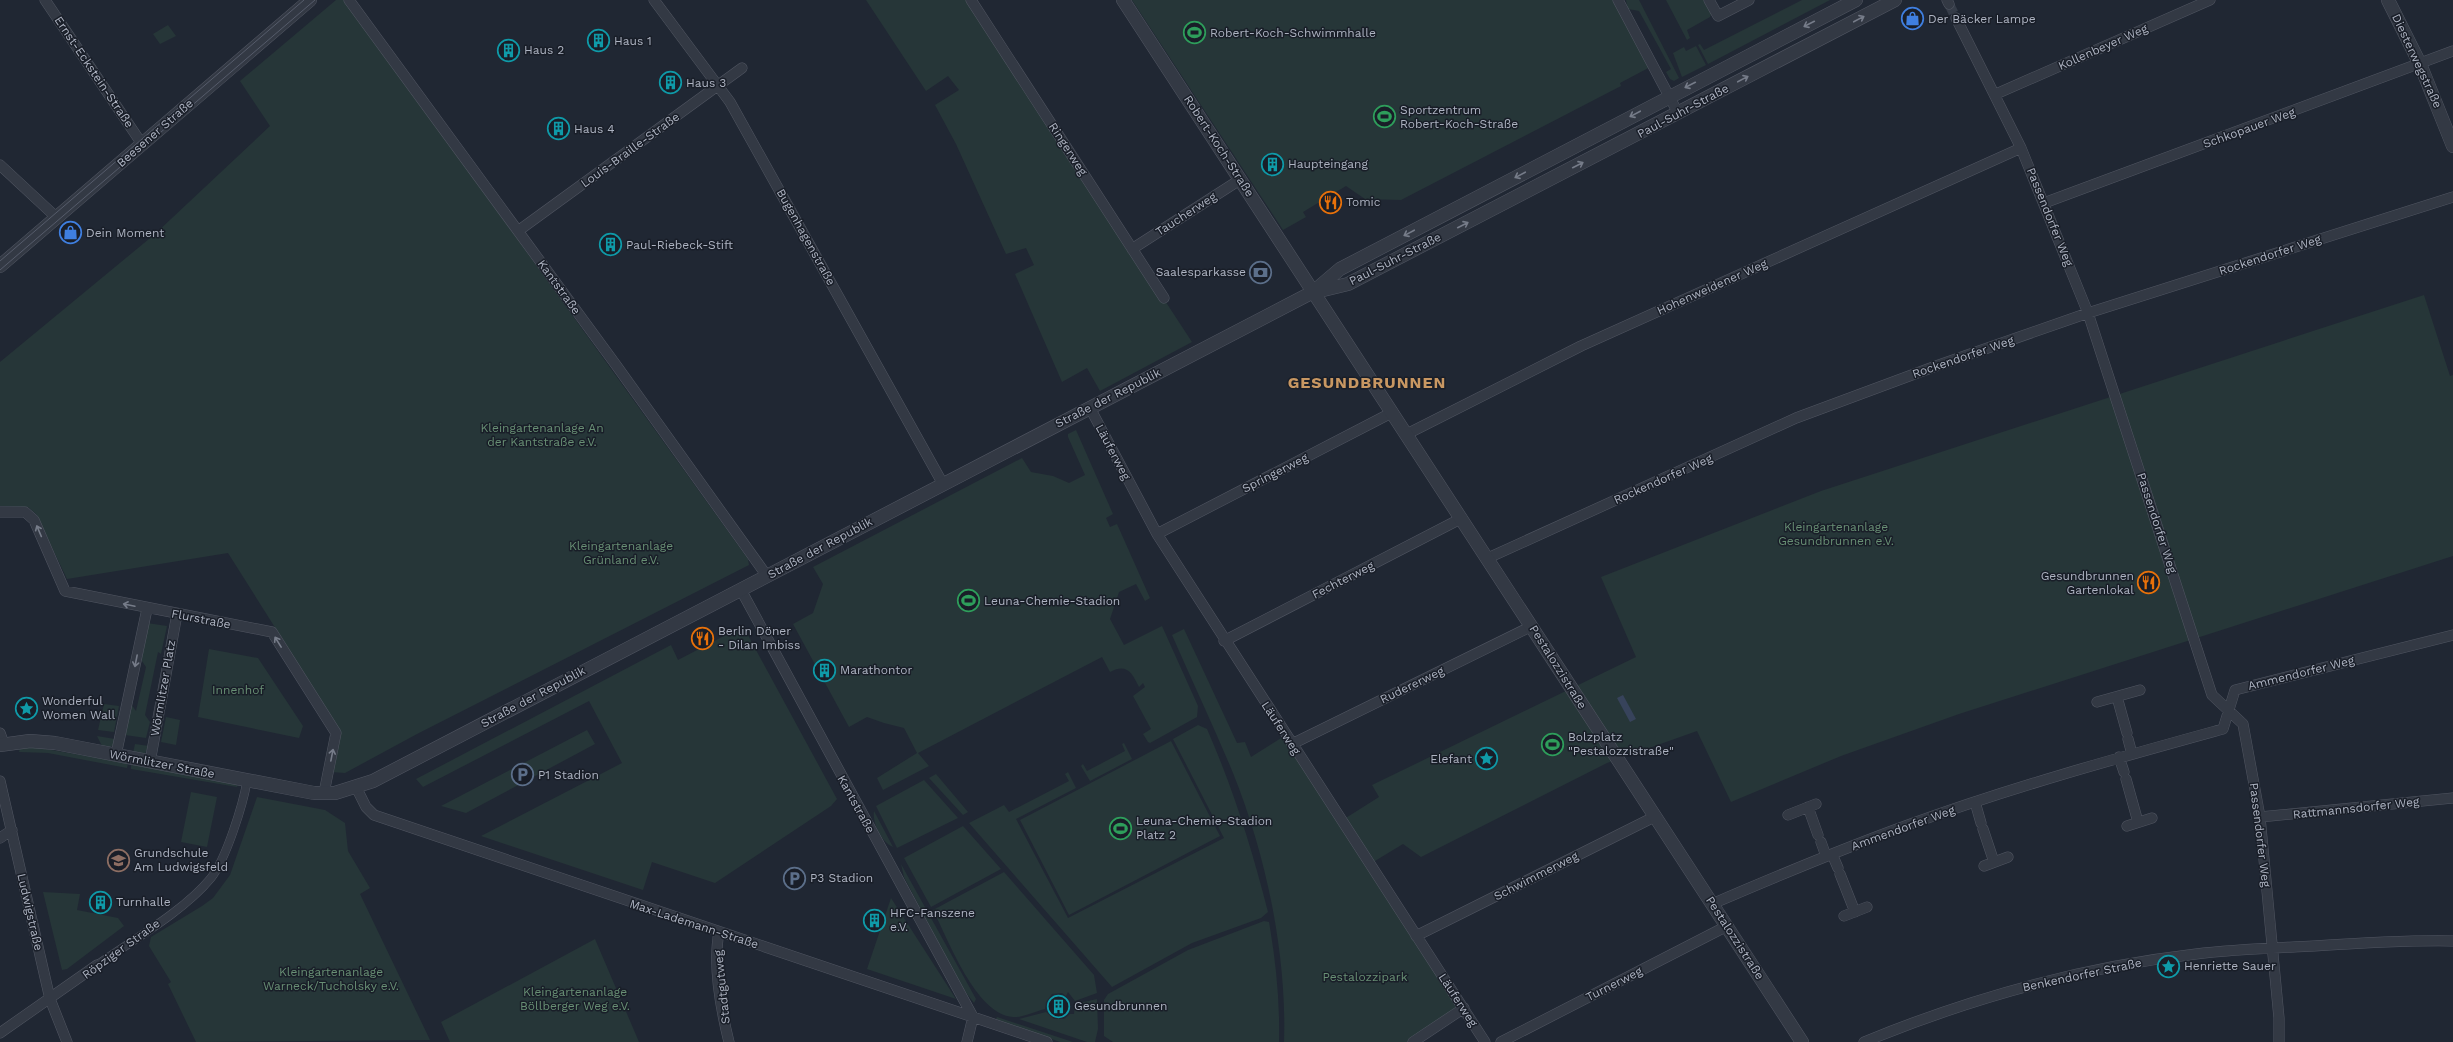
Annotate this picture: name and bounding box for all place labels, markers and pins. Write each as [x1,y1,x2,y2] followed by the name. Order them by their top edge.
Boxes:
[1900,6,1926,32] shop icon: Der Bäcker Lampe
[1928,12,2036,26] place label: Der Bäcker Lampe
[1181,20,1207,46] sports icon: Robert-Koch-Schwimmhalle
[1210,26,1376,40] place label: Robert-Koch-Schwimmhalle
[586,28,612,54] building icon: Haus 1
[614,34,652,48] place label: Haus 1
[495,37,521,63] building icon: Haus 2
[524,43,564,57] place label: Haus 2
[657,70,683,96] building icon: Haus 3
[686,76,726,90] place label: Haus 3
[1400,103,1518,131] place label: Sportzentrum Robert-Koch-Straße
[1372,104,1398,130] sports icon: Sportzentrum Robert-Koch-Straße
[545,116,571,142] building icon: Haus 4
[574,122,615,136] place label: Haus 4
[1259,151,1285,177] building icon: Haupteingang
[1288,157,1369,171] place label: Haupteingang
[1318,189,1344,215] restaurant icon: Tomic
[1346,195,1381,209] place label: Tomic
[57,220,83,246] shop icon: Dein Moment
[86,226,164,240] place label: Dein Moment
[597,232,623,258] building icon: Paul-Riebeck-Stift
[626,238,733,252] place label: Paul-Riebeck-Stift
[1248,259,1274,285] bank icon: Saalesparkasse
[1156,265,1246,279] place label: Saalesparkasse
[2041,569,2134,597] place label: Gesundbrunnen Gartenlokal
[2136,570,2162,596] restaurant icon: Gesundbrunnen Gartenlokal
[955,588,981,614] sports icon: Leuna-Chemie-Stadion
[984,594,1120,608] place label: Leuna-Chemie-Stadion
[718,624,800,652] place label: Berlin Döner - Dilan Imbiss
[690,625,716,651] restaurant icon: Berlin Döner - Dilan Imbiss
[811,657,837,683] building icon: Marathontor
[840,663,912,677] place label: Marathontor
[42,694,115,722] place label: Wonderful Women Wall
[13,695,39,721] place icon: Wonderful Women Wall
[1568,730,1674,758] place label: Bolzplatz "Pestalozzistraße"
[1540,731,1566,757] sports icon: Bolzplatz "Pestalozzistraße"
[1474,746,1500,772] place icon: Elefant
[1430,752,1472,766] place label: Elefant
[509,762,535,788] parking icon: P1 Stadion
[538,768,599,782] place label: P1 Stadion
[1136,814,1272,842] place label: Leuna-Chemie-Stadion Platz 2
[1107,815,1133,841] sports icon: Leuna-Chemie-Stadion Platz 2
[134,846,228,874] place label: Grundschule Am Ludwigsfeld
[105,847,131,873] school or university icon: Grundschule Am Ludwigsfeld
[781,865,807,891] parking icon: P3 Stadion
[810,871,873,885] place label: P3 Stadion
[87,889,113,915] building icon: Turnhalle
[116,895,171,909] place label: Turnhalle
[890,906,975,934] place label: HFC-Fanszene e.V.
[862,907,888,933] building icon: HFC-Fanszene e.V.
[2155,953,2181,979] place icon: Henriette Sauer
[2184,959,2276,973] place label: Henriette Sauer
[1045,993,1071,1019] building icon: Gesundbrunnen
[1074,999,1167,1013] place label: Gesundbrunnen

